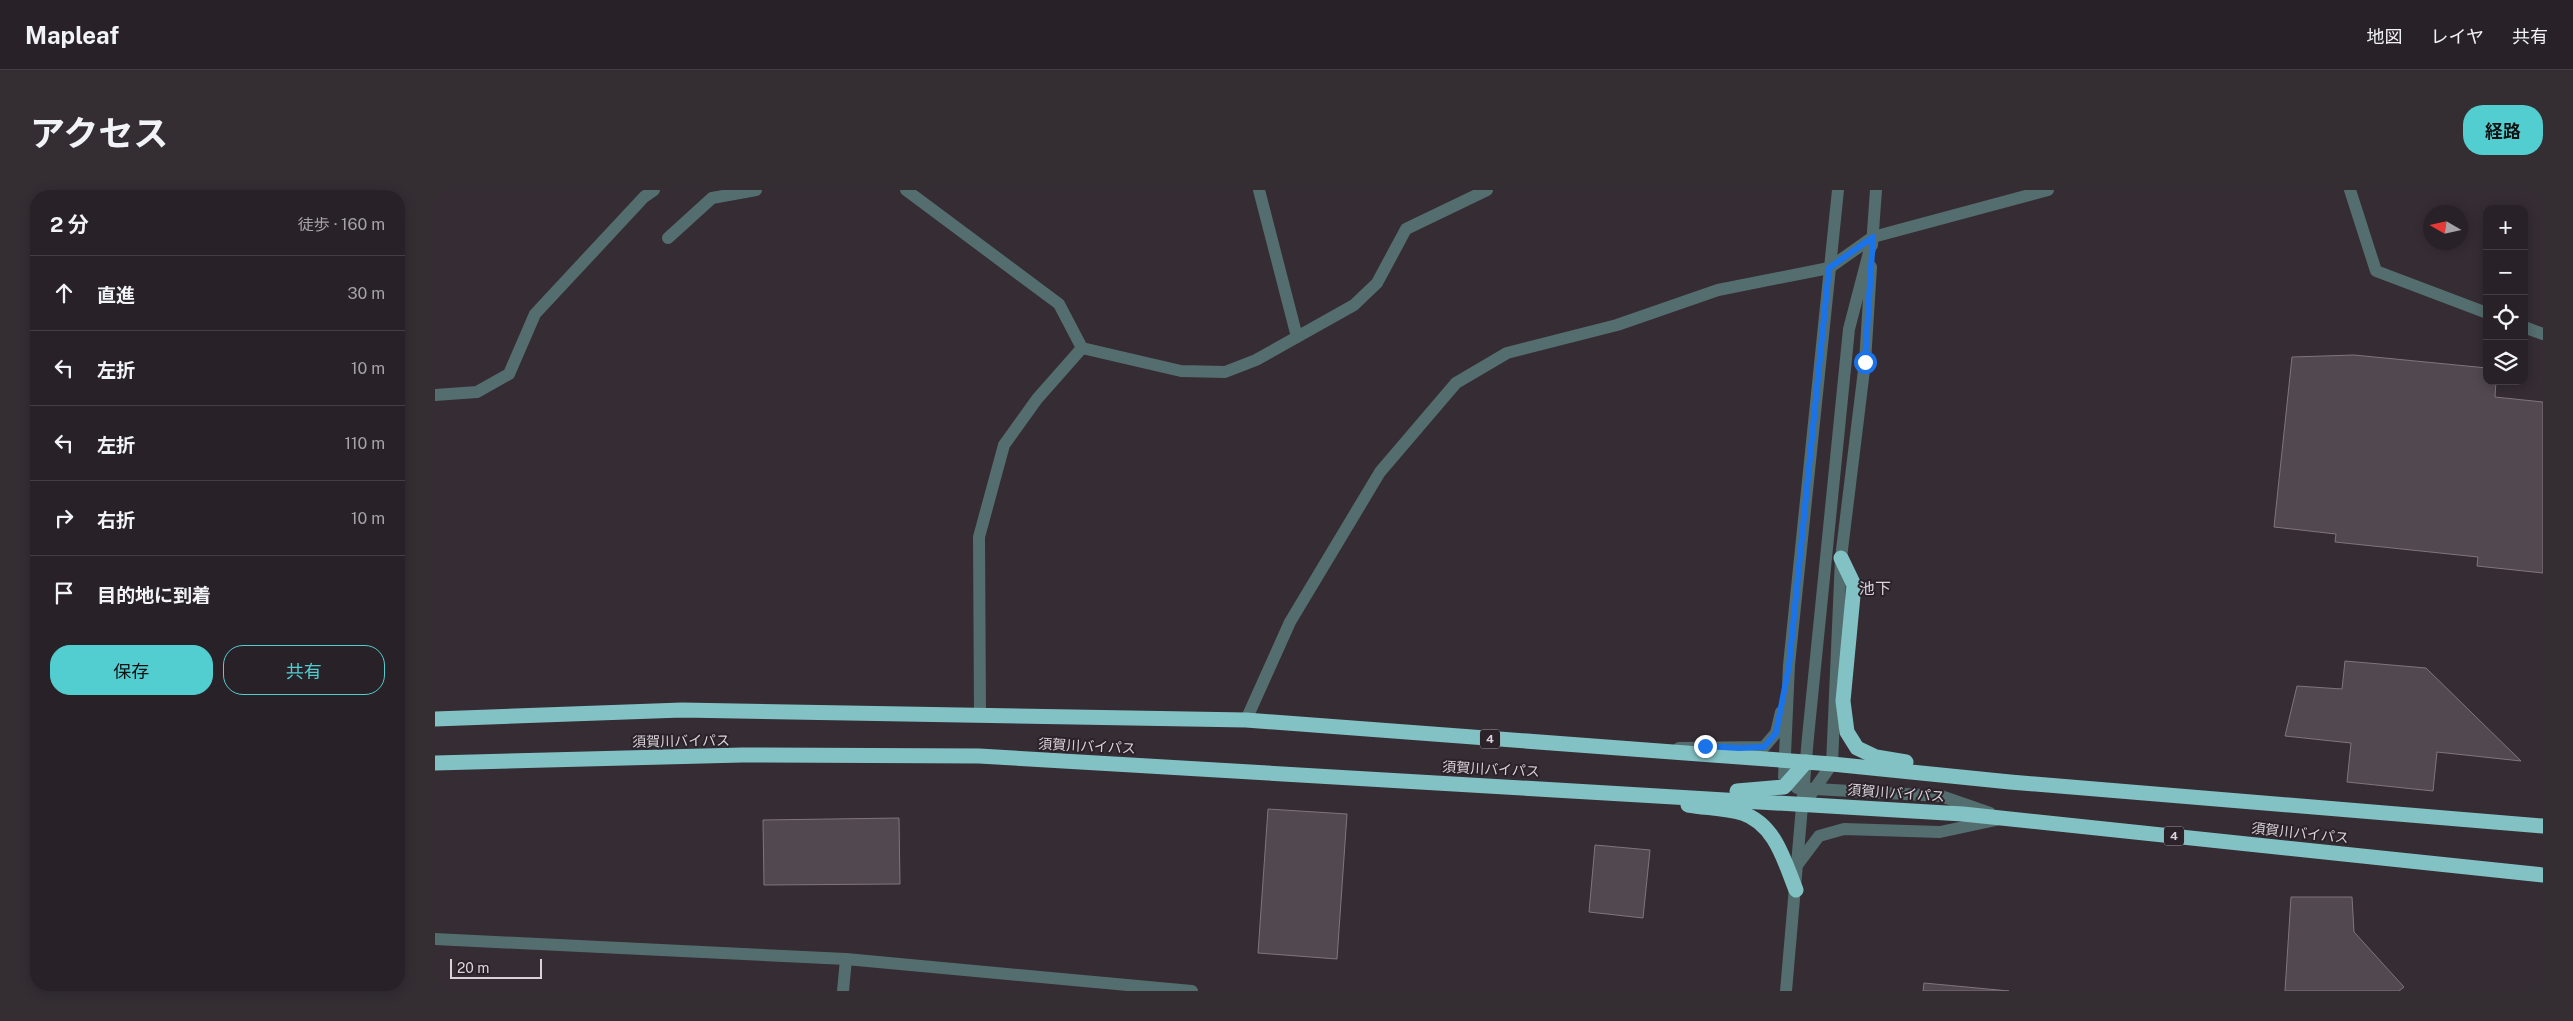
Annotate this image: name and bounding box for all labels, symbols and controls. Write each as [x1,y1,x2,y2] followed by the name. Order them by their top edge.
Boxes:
[25,21,119,49] text: Mapleaf
[2367,26,2403,47] text: 地図
[2431,26,2484,47] text: レイヤ
[2512,26,2548,47] text: 共有
[2463,105,2543,155] button: 経路
[30,113,168,154] text: アクセス
[2423,205,2468,250] north arrow
[2483,205,2528,385] map controls
[2483,205,2528,250] button: +
[50,212,89,237] text: 2 分
[298,215,385,234] text: 徒歩 · 160 m
[2483,250,2528,295] button: −
[50,279,78,307] icon: ahead
[97,284,135,306] text: 直進
[348,284,385,303] text: 30 m
[2483,295,2528,340] button: locate
[2483,340,2528,385] button: layers
[1854,351,1877,374] route start
[50,354,78,382] icon: left
[97,359,135,381] text: 左折
[351,359,385,378] text: 10 m
[50,429,78,457] icon: left
[97,434,135,456] text: 左折
[344,434,385,453] text: 110 m
[50,504,78,532] icon: right
[97,509,135,531] text: 右折
[351,509,385,528] text: 10 m
[50,579,78,607] icon: arrive
[1859,579,1891,598] district label: 池下
[97,584,211,606] text: 目的地に到着
[50,645,213,695] button: 保存
[223,645,385,695] button: 共有
[1480,730,1500,748] road number: 4
[632,732,730,750] street label: 須賀川バイパス
[1038,735,1136,757] street label: 須賀川バイパス
[1694,735,1717,758] route end
[1442,758,1540,780] street label: 須賀川バイパス
[1847,782,1945,804] street label: 須賀川バイパス
[2251,820,2349,846] street label: 須賀川バイパス
[2164,826,2184,846] road number: 4
[450,956,543,979] scale bar
[457,960,489,976] text: 20 m

